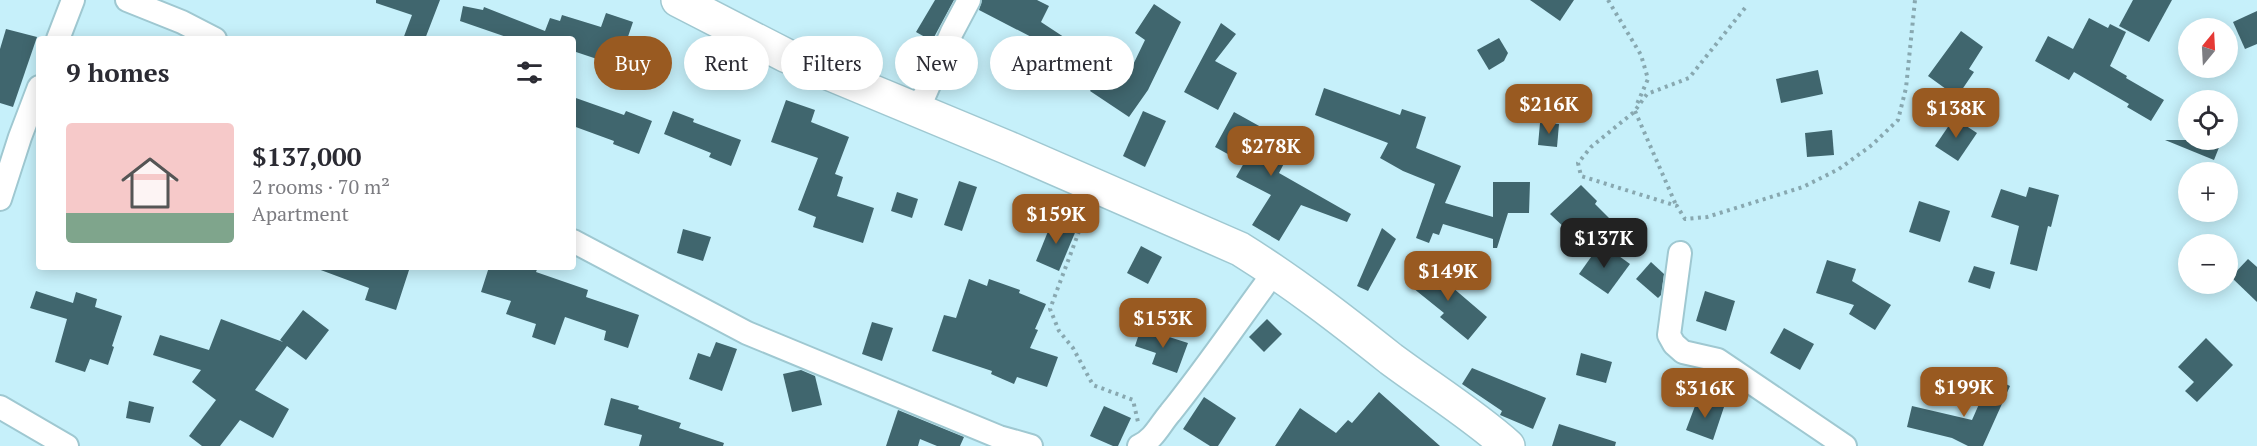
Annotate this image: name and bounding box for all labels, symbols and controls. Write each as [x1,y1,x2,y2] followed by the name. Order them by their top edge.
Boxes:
[2178,18,2238,78] north arrow
[2178,18,2238,294] map controls
[594,36,672,90] chip: Buy
[684,36,769,90] chip: Rent
[781,36,883,90] chip: Filters
[895,36,978,90] chip: New
[990,36,1134,90] chip: Apartment
[66,55,170,89] text: 9 homes
[513,56,546,89] icon: filters
[1507,84,1591,135] pin: $216K
[1914,88,1998,139] pin: $138K
[1519,90,1579,117] text: $216K
[2178,90,2238,150] button: locate
[1926,94,1986,121] text: $138K
[1229,126,1313,177] pin: $278K
[1241,132,1301,159] text: $278K
[252,139,361,173] text: $137,000
[114,147,186,219] icon: home
[2178,162,2238,222] button: +
[252,173,390,200] text: 2 rooms · 70 m²
[1014,194,1098,245] pin: $159K
[252,200,349,227] text: Apartment
[1026,200,1086,227] text: $159K
[1562,218,1646,269] pin: $137K
[1574,224,1634,251] text: $137K
[2178,234,2238,294] button: −
[1406,251,1490,302] pin: $149K
[1418,257,1478,284] text: $149K
[1121,298,1205,349] pin: $153K
[1133,304,1193,331] text: $153K
[1922,367,2006,418] pin: $199K
[1663,368,1747,419] pin: $316K
[1934,373,1994,400] text: $199K
[1675,374,1735,401] text: $316K

